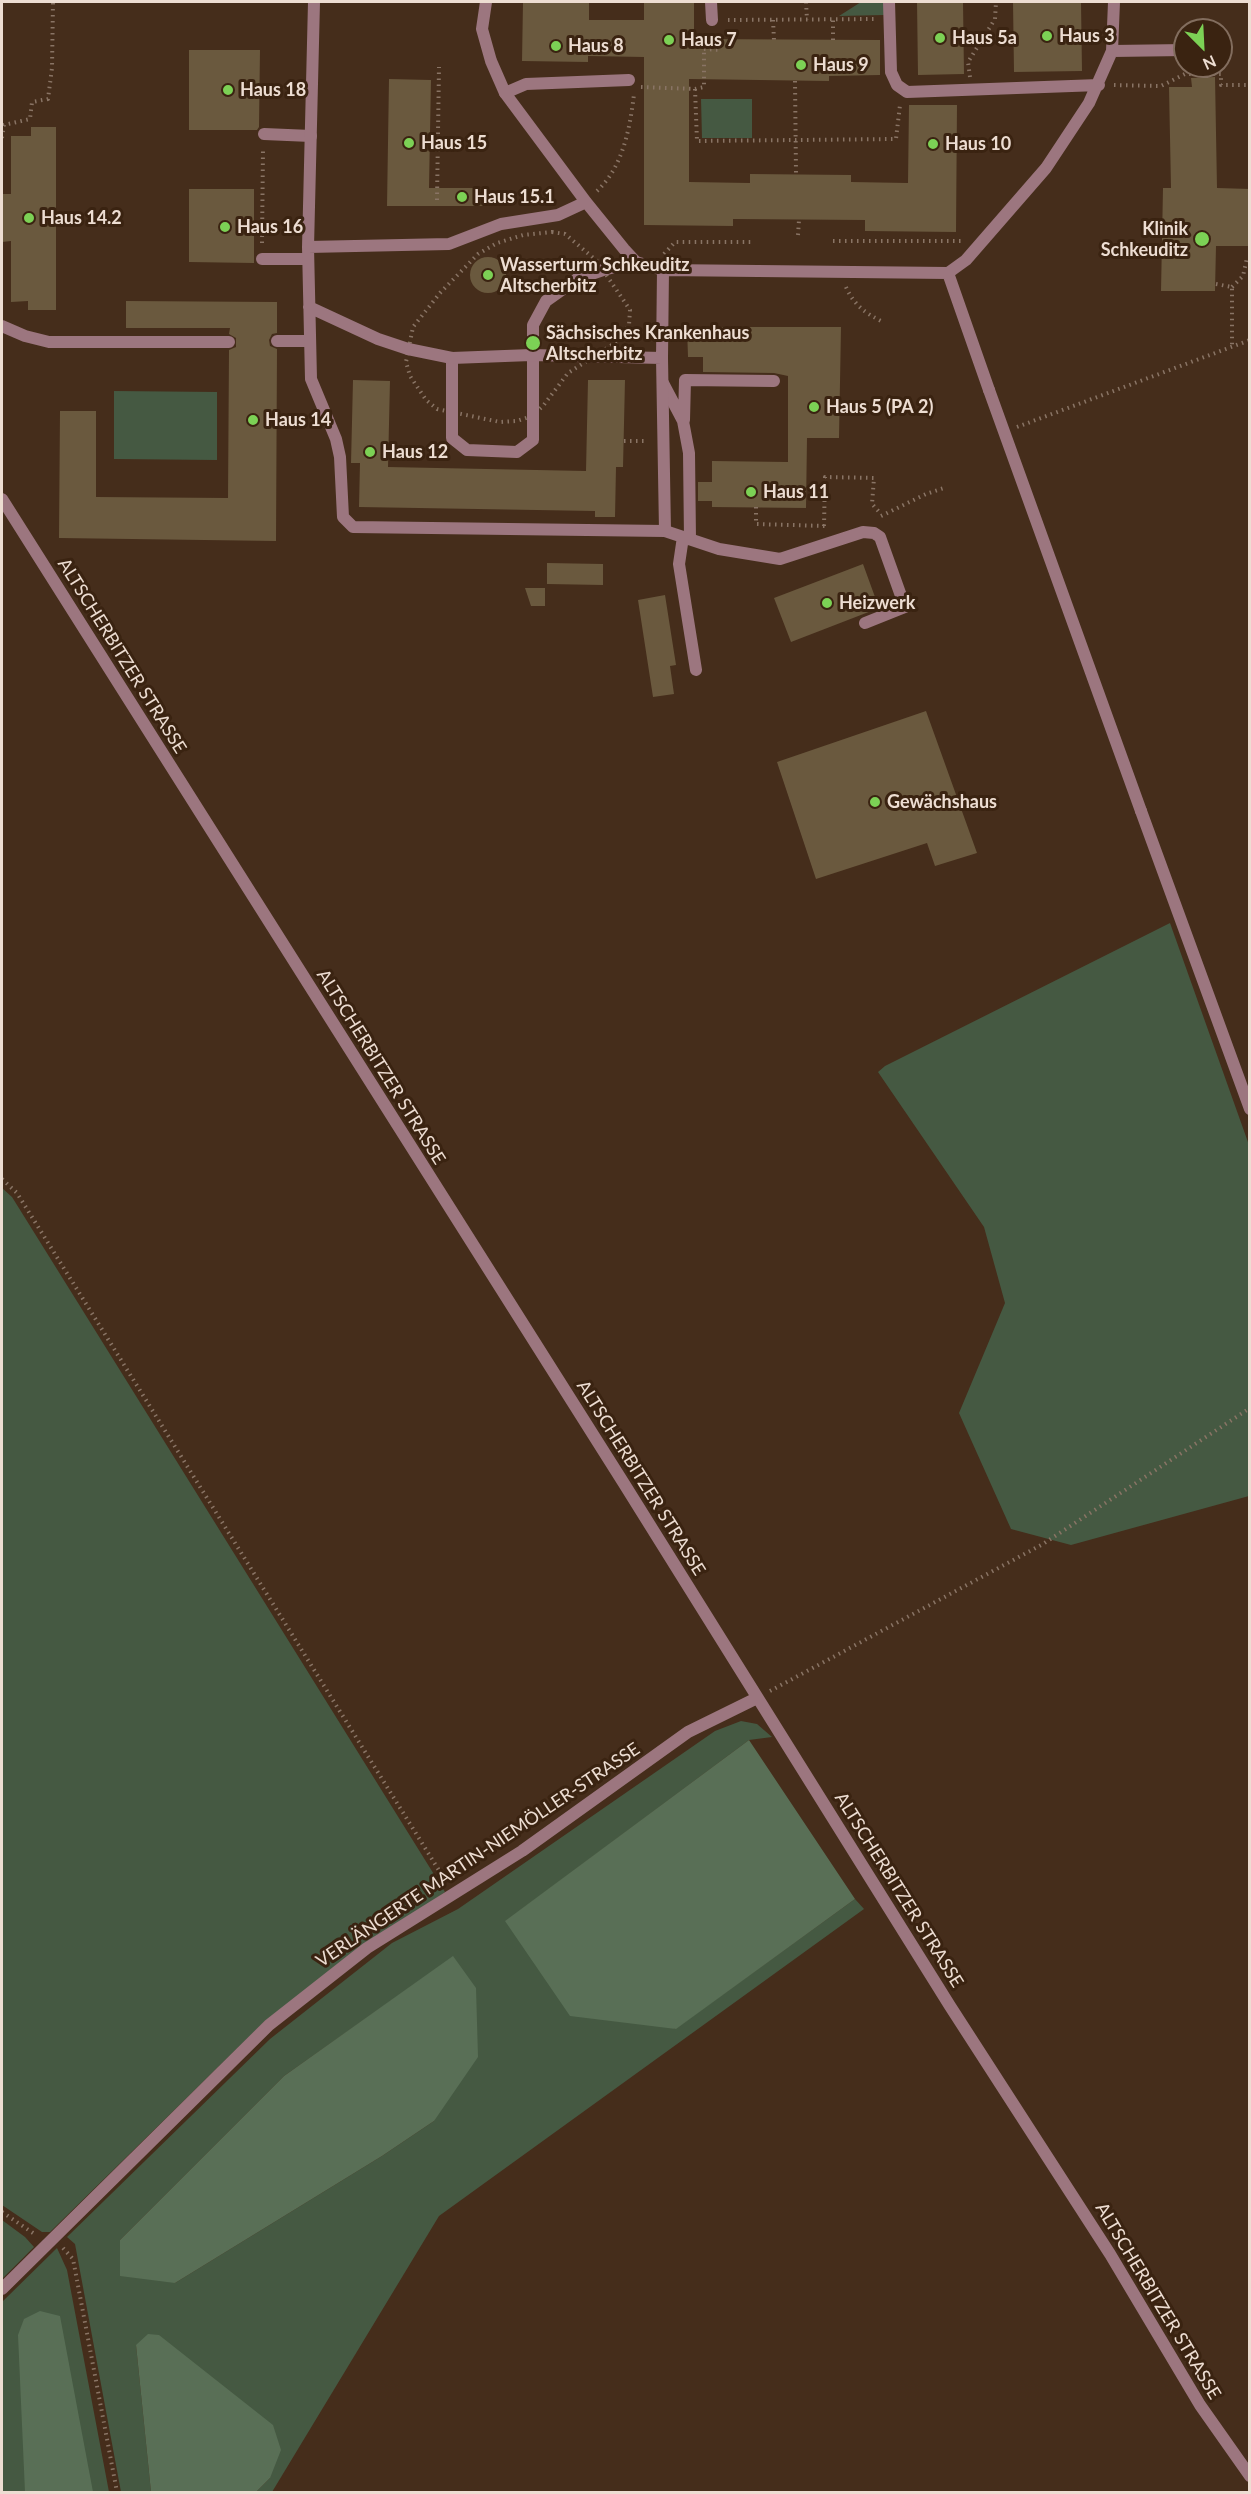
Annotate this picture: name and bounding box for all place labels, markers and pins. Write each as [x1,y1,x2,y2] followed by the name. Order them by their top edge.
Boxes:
[1059,25,1115,47] place label: Haus 3
[952,27,1017,49] place label: Haus 5a
[681,29,737,51] place label: Haus 7
[1040,29,1054,43] marker: Haus 3
[933,31,947,45] marker: Haus 5a
[662,33,676,47] marker: Haus 7
[568,35,624,57] place label: Haus 8
[549,39,563,53] marker: Haus 8
[813,54,869,76] place label: Haus 9
[794,58,808,72] marker: Haus 9
[240,79,306,101] place label: Haus 18
[221,83,235,97] marker: Haus 18
[421,132,487,154] place label: Haus 15
[945,133,1011,155] place label: Haus 10
[402,136,416,150] marker: Haus 15
[926,137,940,151] marker: Haus 10
[474,186,555,208] place label: Haus 15.1
[455,190,469,204] marker: Haus 15.1
[41,207,122,229] place label: Haus 14.2
[22,211,36,225] marker: Haus 14.2
[237,216,303,238] place label: Haus 16
[1101,218,1188,260] place label: Klinik Schkeuditz
[218,220,232,234] marker: Haus 16
[1193,230,1211,248] marker: Klinik Schkeuditz
[500,254,689,296] place label: Wasserturm Schkeuditz Altscherbitz
[481,268,495,282] marker: Wasserturm Schkeuditz Altscherbitz
[546,322,749,364] place label: Sächsisches Krankenhaus Altscherbitz
[524,334,542,352] marker: Sächsisches Krankenhaus Altscherbitz
[826,396,933,418] place label: Haus 5 (PA 2)
[807,400,821,414] marker: Haus 5 (PA 2)
[265,409,331,431] place label: Haus 14
[246,413,260,427] marker: Haus 14
[382,441,448,463] place label: Haus 12
[363,445,377,459] marker: Haus 12
[763,481,829,503] place label: Haus 11
[744,485,758,499] marker: Haus 11
[839,592,915,614] place label: Heizwerk
[820,596,834,610] marker: Heizwerk
[887,791,997,813] place label: Gewächshaus
[868,795,882,809] marker: Gewächshaus

